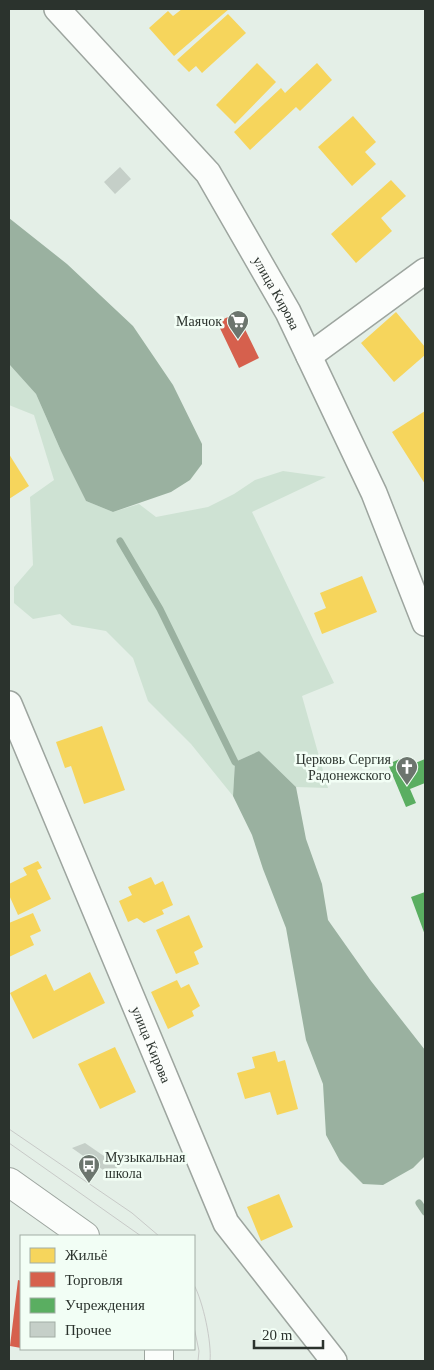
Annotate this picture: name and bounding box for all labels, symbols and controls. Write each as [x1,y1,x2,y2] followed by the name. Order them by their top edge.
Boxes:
[250,254,303,333] street label: улица Кирова
[226,309,250,340] supermarket icon: Маячок
[176,314,222,329] place label: Маячок
[296,752,392,783] place label: Церковь Сергия Радонежского
[395,755,419,786] church icon: Церковь Сергия Радонежского
[128,1004,174,1086] street label: улица Кирова
[105,1150,186,1181] place label: Музыкальная школа
[77,1153,101,1184] bus stop icon: Музыкальная школа
[20,1235,195,1350] legend
[65,1247,108,1263] text: Жильё
[65,1272,123,1288] text: Торговля
[65,1297,145,1313] text: Учреждения
[254,1318,323,1350] scale bar
[65,1322,112,1338] text: Прочее
[262,1327,293,1343] text: 20 m

